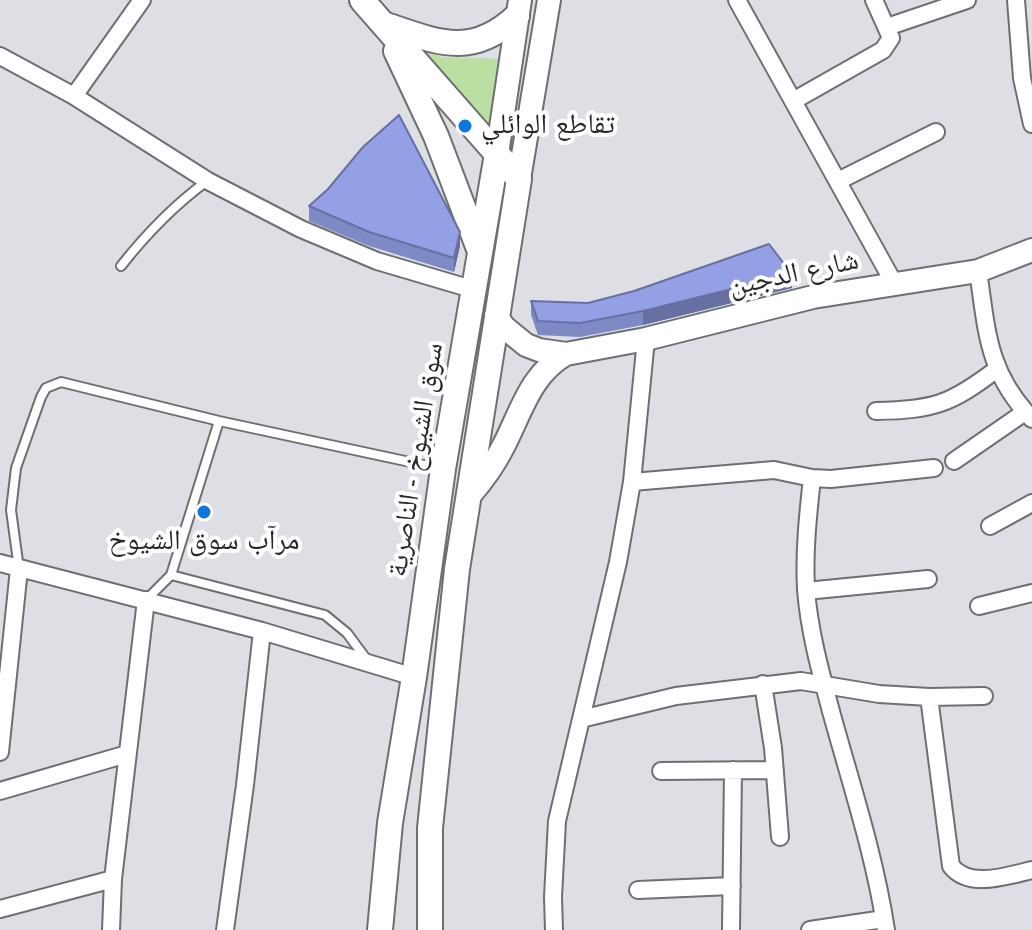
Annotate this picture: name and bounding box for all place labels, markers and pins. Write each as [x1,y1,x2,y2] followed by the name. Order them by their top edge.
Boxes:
[481,109,615,143] place label: تقاطع الوائلي
[456,117,474,135] marker: تقاطع الوائلي
[195,503,213,521] marker: مرآب سوق الشيوخ
[109,525,299,559] place label: مرآب سوق الشيوخ

